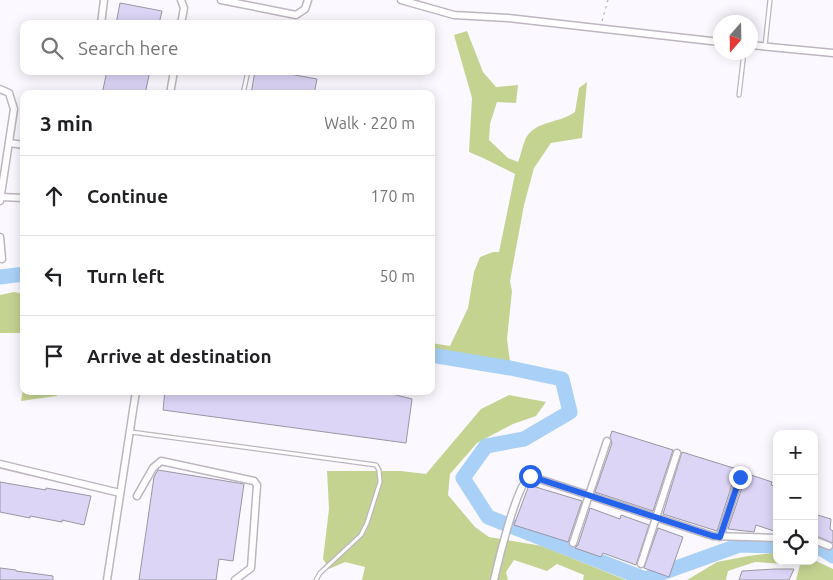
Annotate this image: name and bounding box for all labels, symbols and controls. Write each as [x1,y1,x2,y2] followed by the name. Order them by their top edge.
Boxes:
[713,15,758,60] north arrow
[20,20,435,75] search box
[38,34,66,62] icon: search
[78,37,178,59] text: Search here
[40,111,93,135] text: 3 min
[324,114,415,132] text: Walk · 220 m
[40,182,68,210] icon: ahead
[87,185,168,207] text: Continue
[370,187,415,205] text: 170 m
[40,262,68,290] icon: left
[87,265,165,287] text: Turn left
[379,267,415,285] text: 50 m
[40,342,68,370] icon: arrive
[87,345,272,367] text: Arrive at destination
[773,430,818,565] map controls
[773,430,818,475] button: +
[519,465,542,488] route start
[729,466,752,489] route end
[773,475,818,520] button: −
[773,520,818,565] button: locate

